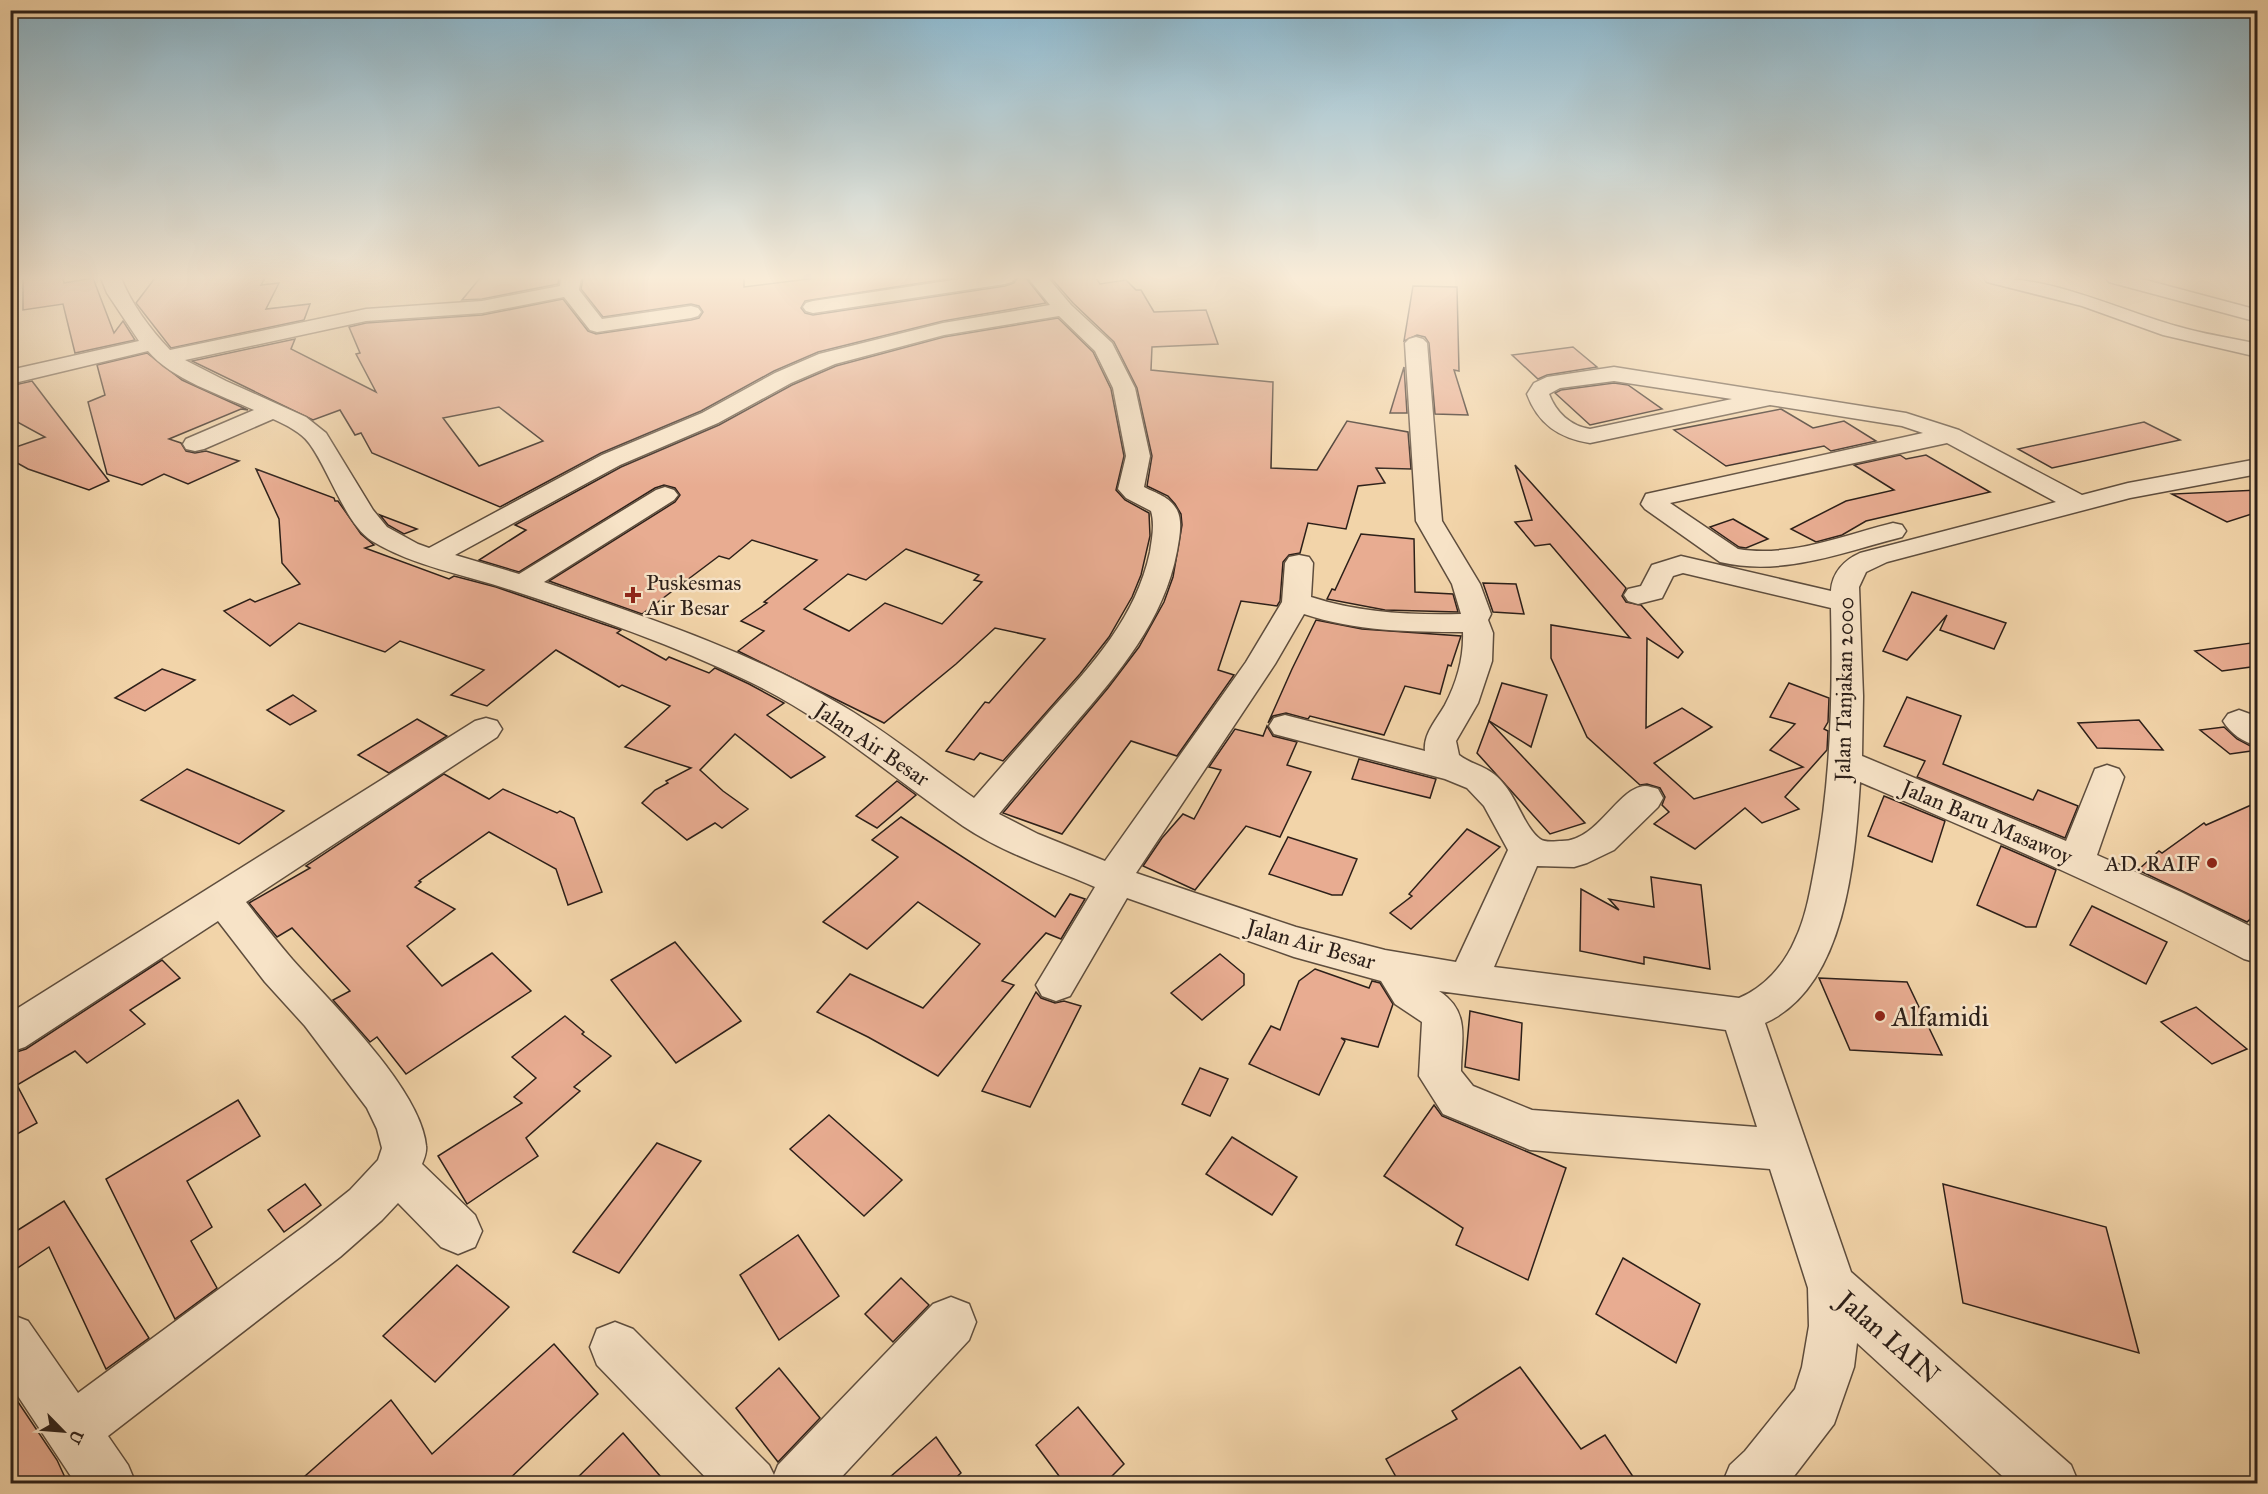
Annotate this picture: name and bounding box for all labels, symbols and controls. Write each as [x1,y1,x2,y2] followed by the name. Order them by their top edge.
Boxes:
[645,569,741,621] place label: Puskesmas Air Besar
[624,586,642,604] marker: Puskesmas Air Besar
[1829,596,1859,784] street label: Jalan Tanjakan 2000
[808,695,935,793] street label: Jalan Air Besar
[1896,773,2077,870] street label: Jalan Baru Masawoy
[2104,850,2200,877] place label: AD. RAIF
[2205,856,2219,870] marker: AD. RAIF
[1242,912,1379,975] street label: Jalan Air Besar
[1891,1000,1990,1033] place label: Alfamidi
[1873,1009,1887,1023] marker: Alfamidi
[1829,1282,1947,1391] street label: Jalan IAIN
[33,1401,93,1461] north arrow
[65,1427,87,1447] text: U

